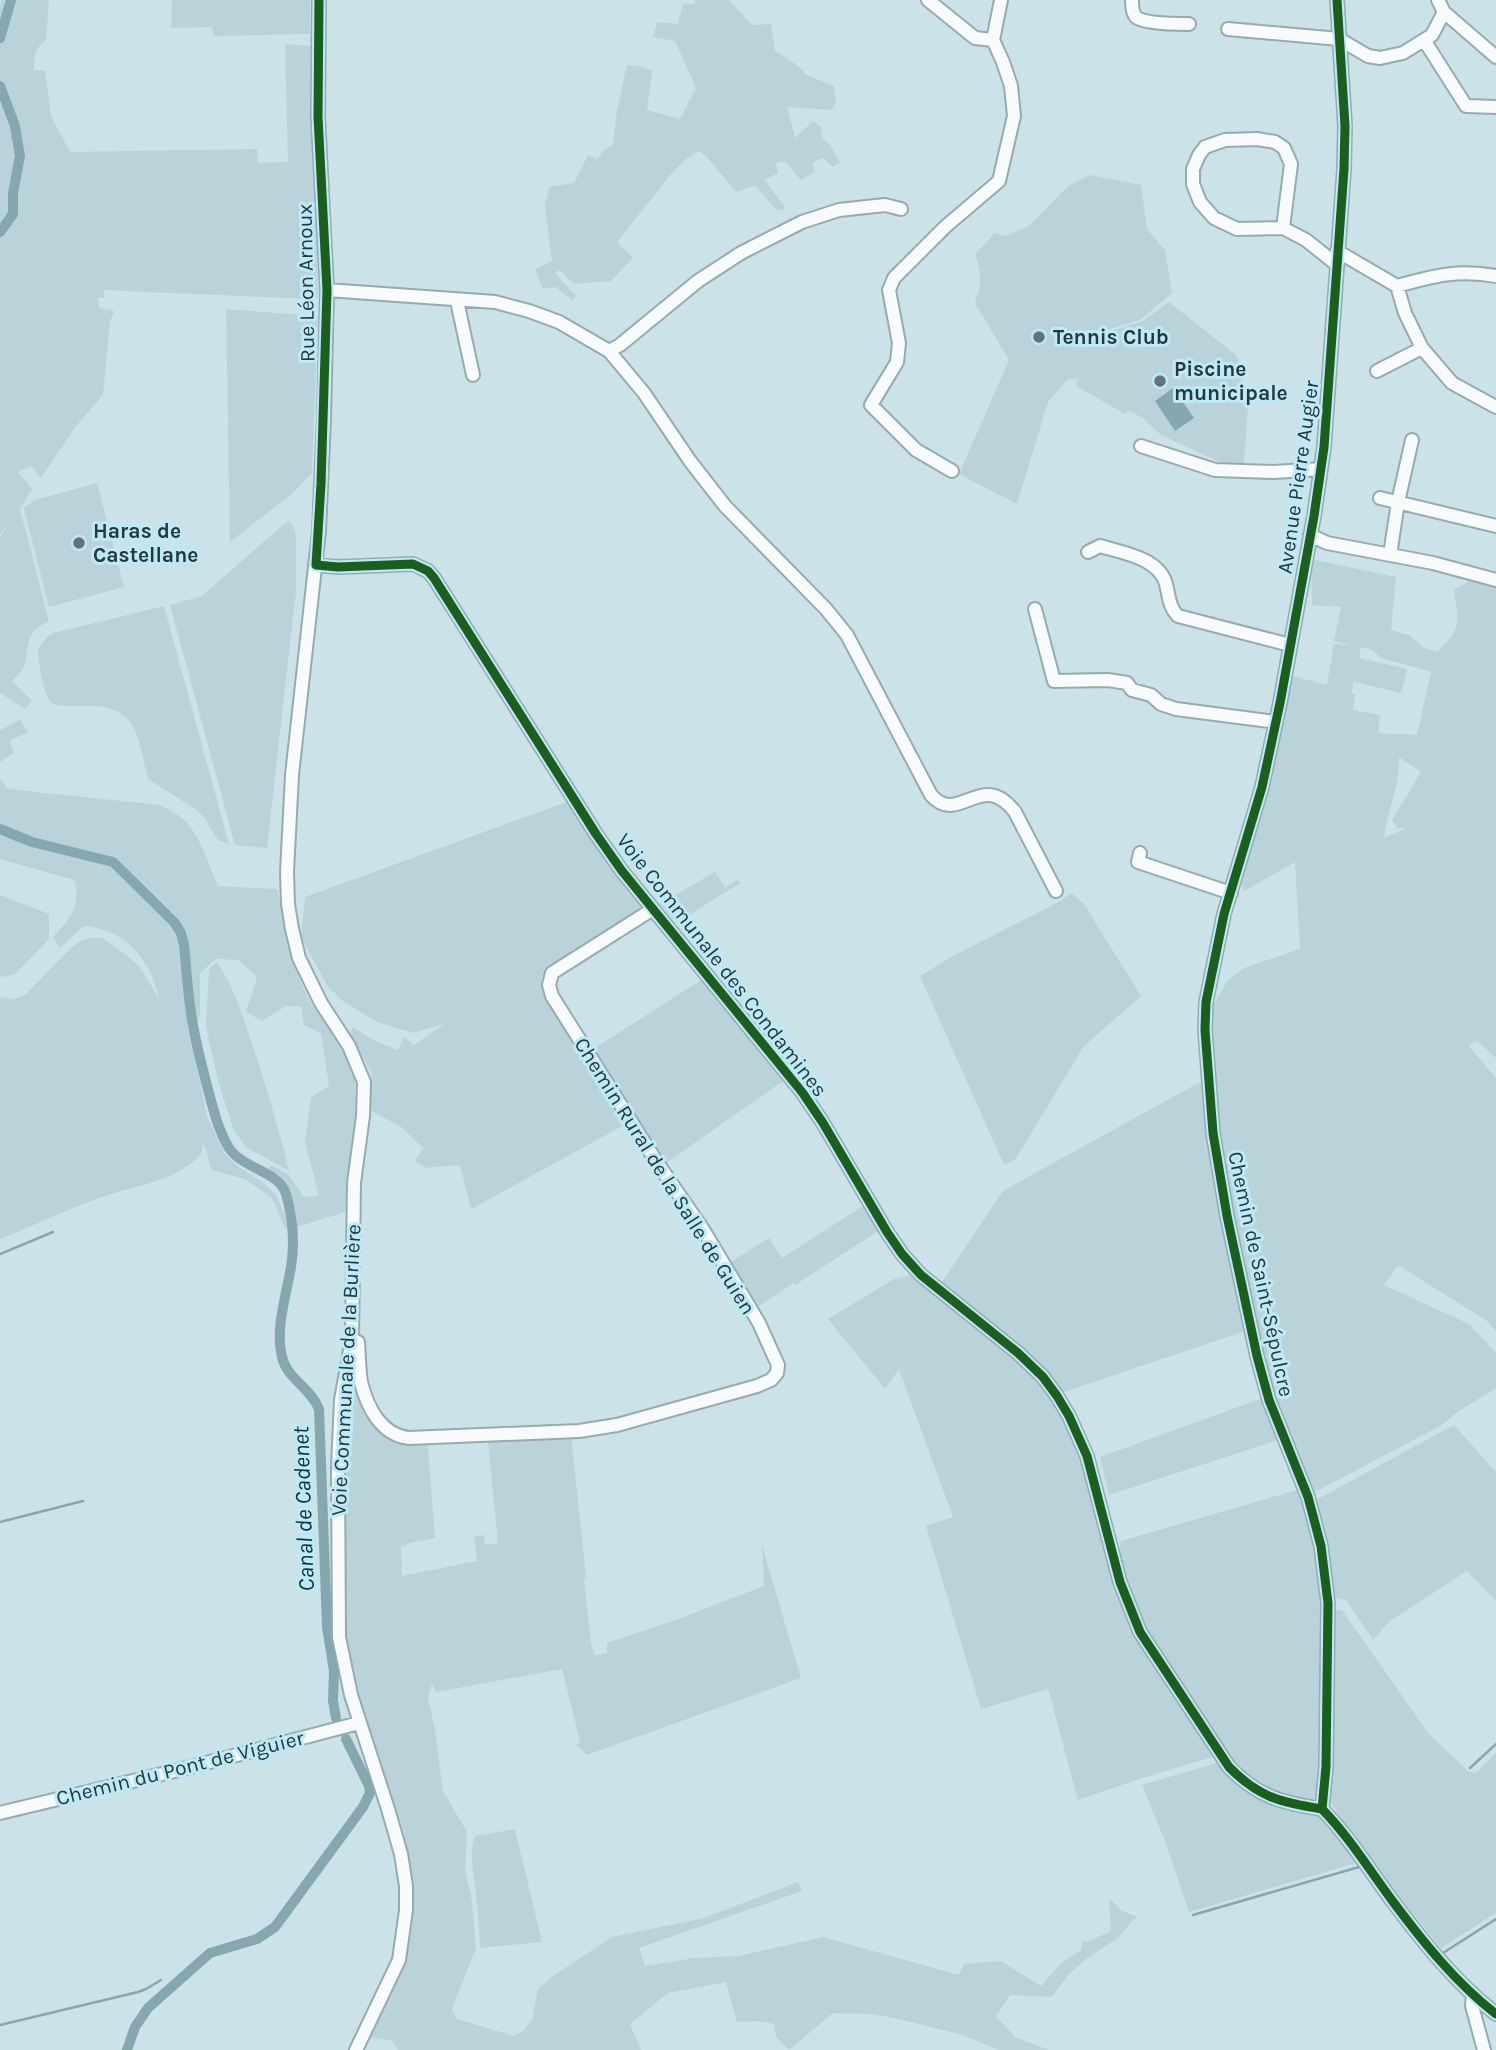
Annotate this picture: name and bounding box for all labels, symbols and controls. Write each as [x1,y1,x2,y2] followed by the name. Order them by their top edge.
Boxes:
[293,203,319,362] street label: Rue Léon Arnoux
[1053,325,1169,349] place label: Tennis Club
[1031,329,1047,345] marker: Tennis Club
[1174,357,1288,405] place label: Piscine municipale
[1152,373,1168,389] marker: Piscine municipale
[1273,378,1324,575] street label: Avenue Pierre Augier
[93,519,198,567] place label: Haras de Castellane
[71,535,87,551] marker: Haras de Castellane
[612,829,832,1101] street label: Voie Communale des Condamines
[569,1033,761,1319] street label: Chemin Rural de la Salle de Guien
[1223,1149,1299,1399] street label: Chemin de Saint-Sépulcre
[326,1223,366,1517] street label: Voie Communale de la Burlière
[287,1425,320,1592] water label: Canal de Cadenet
[54,1726,307,1810] street label: Chemin du Pont de Viguier

